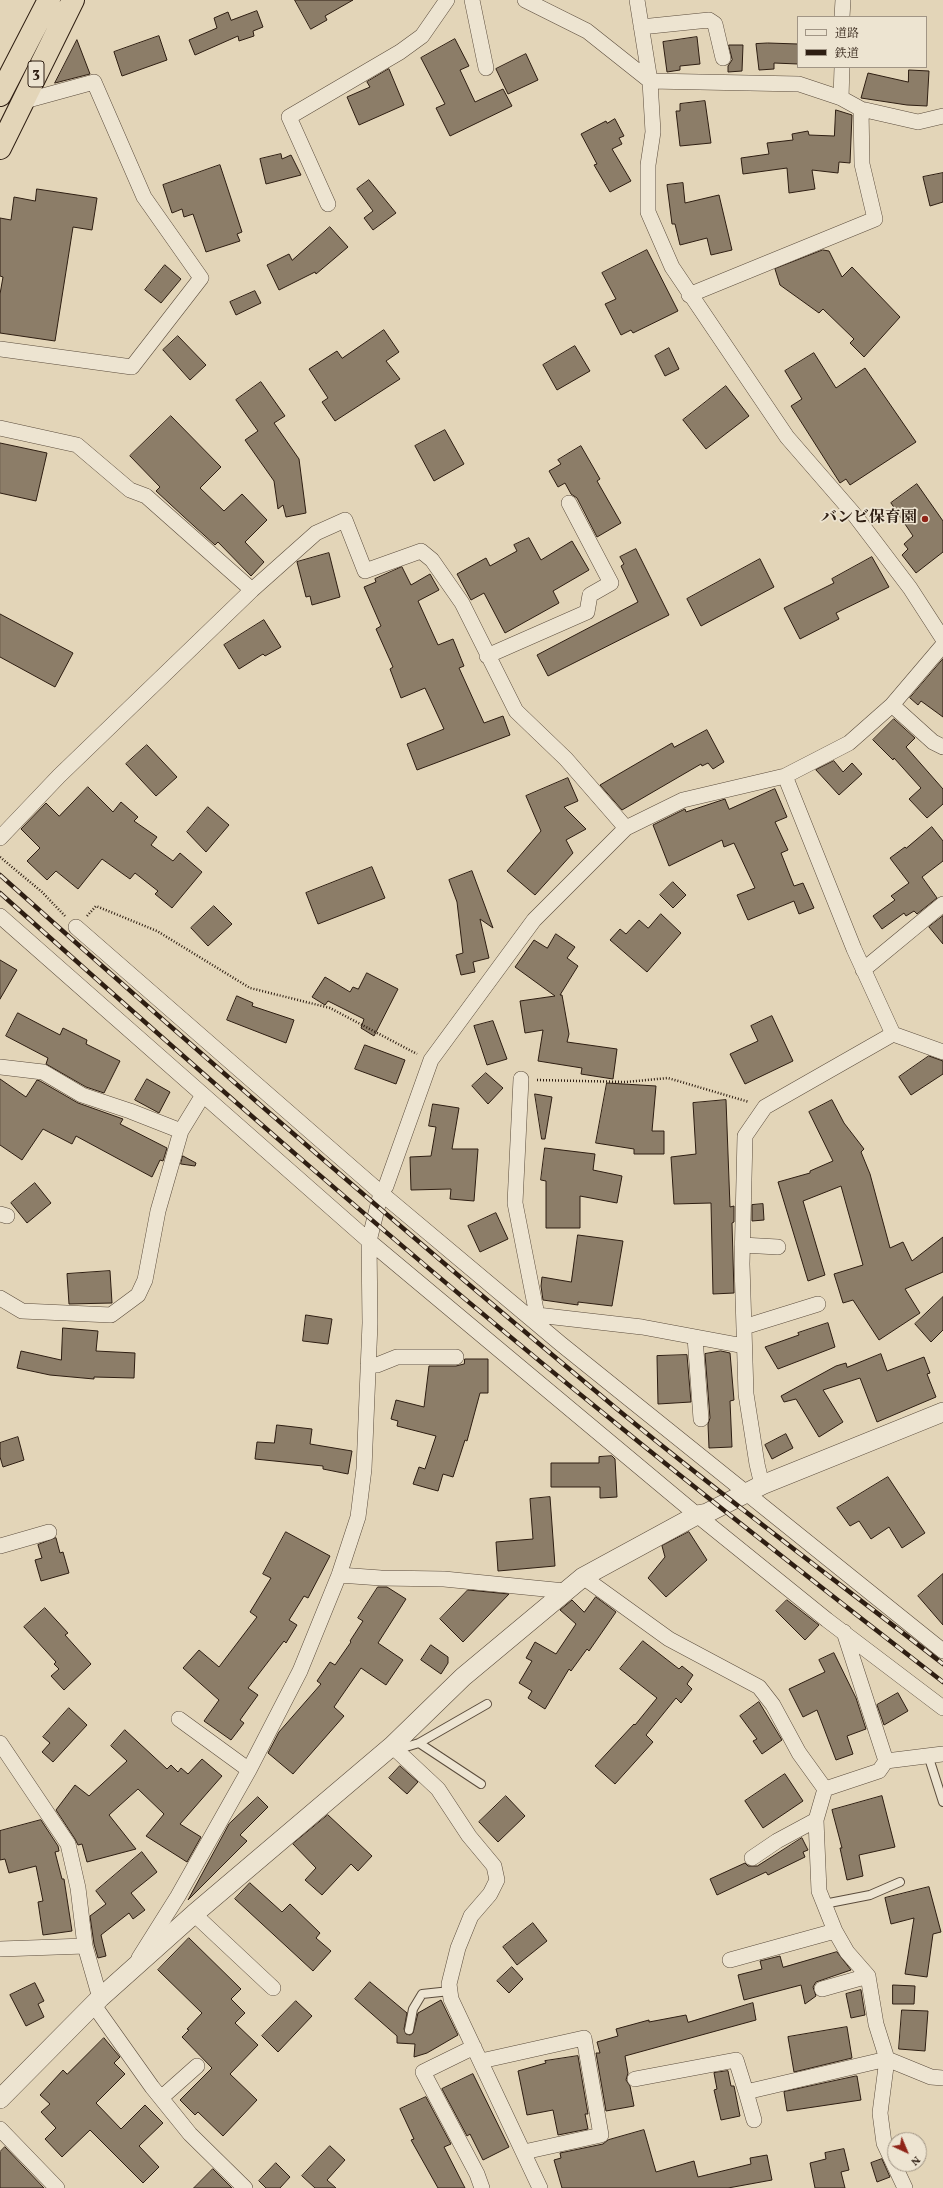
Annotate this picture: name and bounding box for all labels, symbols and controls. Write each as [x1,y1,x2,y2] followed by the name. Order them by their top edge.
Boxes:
[797,16,927,68] legend
[835,26,859,42] text: 道路
[835,46,859,62] text: 鉄道
[28,61,44,87] road number: 3
[821,509,917,529] place label: バンビ保育園
[920,514,930,524] marker: バンビ保育園
[887,2132,927,2172] north arrow
[907,2152,923,2168] text: N

